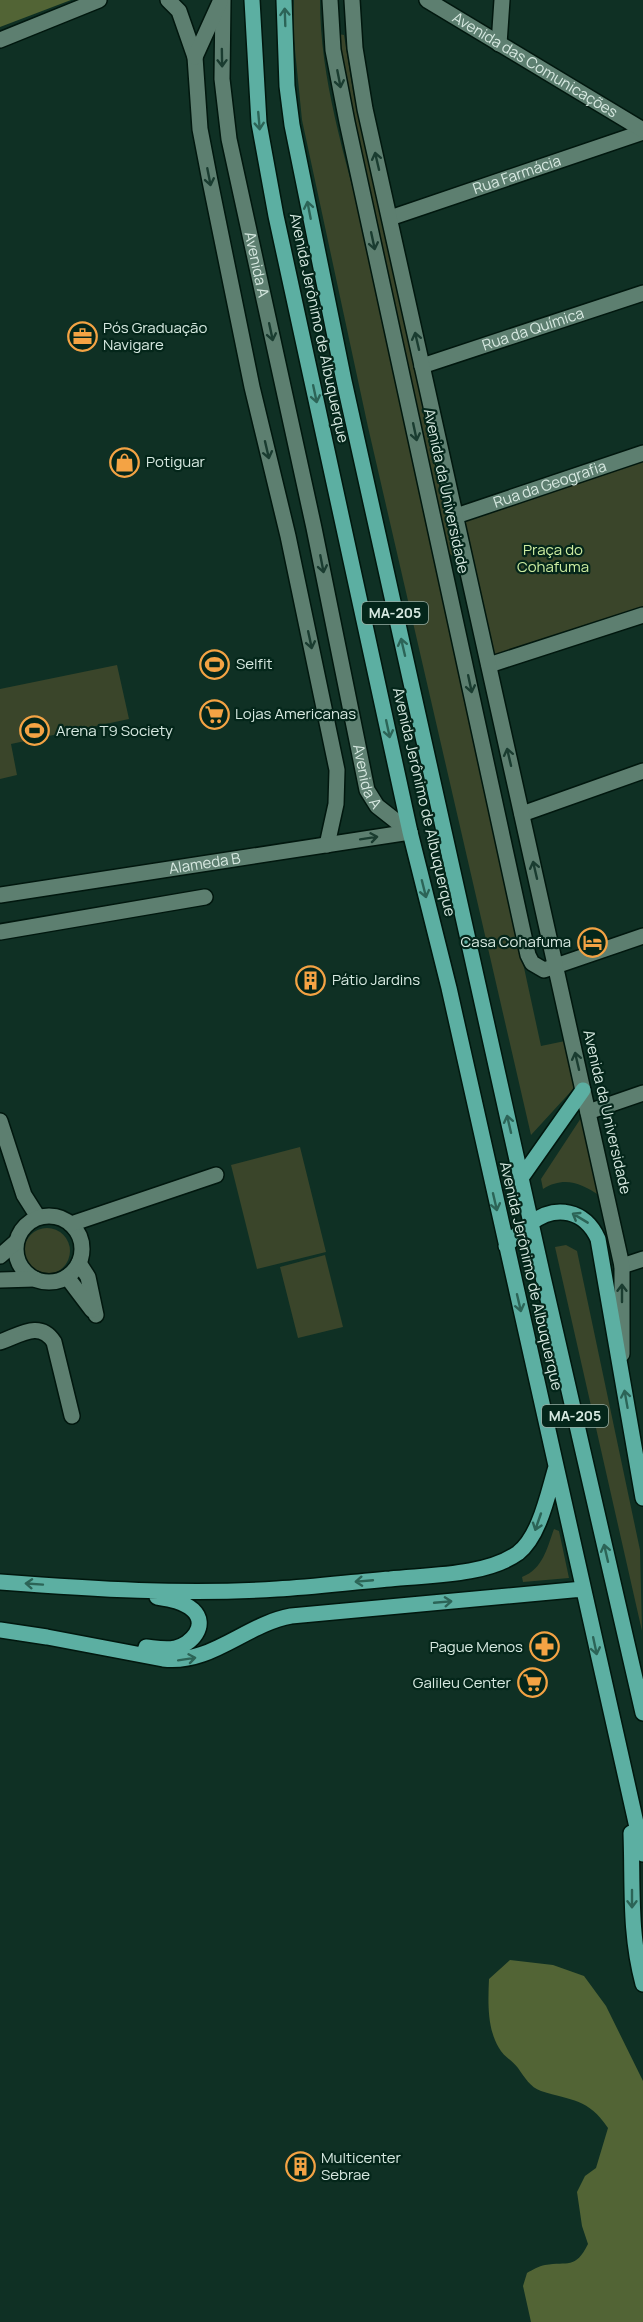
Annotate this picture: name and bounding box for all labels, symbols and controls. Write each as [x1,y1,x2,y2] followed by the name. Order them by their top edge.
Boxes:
[449,7,622,122] street label: Avenida das Comunicações
[279,8,290,28] one-way arrow
[216,48,228,68] one-way arrow
[334,69,345,88] one-way arrow
[254,111,265,131] one-way arrow
[470,150,564,199] street label: Rua Farmácia
[370,152,382,171] one-way arrow
[204,167,215,186] one-way arrow
[303,201,314,220] one-way arrow
[285,211,354,445] street label: Avenida Jerônimo de Albuquerque
[240,230,274,300] street label: Avenida A
[368,231,379,250] one-way arrow
[479,302,587,355] street label: Rua da Química
[103,317,207,355] place label: Pós Graduação Navigare
[66,321,98,353] office icon: Pós Graduação Navigare
[266,323,278,342] one-way arrow
[411,332,422,352] one-way arrow
[310,384,321,404] one-way arrow
[419,407,474,575] street label: Avenida da Universidade
[410,421,421,441] one-way arrow
[262,440,274,459] one-way arrow
[109,446,141,478] shop icon: Potiguar
[146,451,206,472] place label: Potiguar
[490,455,609,513] street label: Rua da Geografia
[517,539,589,577] park label: Praça do Cohafuma
[316,554,328,573] one-way arrow
[362,602,428,624] road number: MA-205
[305,630,316,649] one-way arrow
[397,638,408,657] one-way arrow
[199,648,231,680] sports icon: Selfit
[236,653,273,674] place label: Selfit
[464,674,476,693] one-way arrow
[388,685,461,919] street label: Avenida Jerônimo de Albuquerque
[198,698,230,730] supermarket icon: Lojas Americanas
[235,703,356,724] place label: Lojas Americanas
[19,715,51,747] sports icon: Arena T9 Society
[383,718,394,738] one-way arrow
[56,720,173,741] place label: Arena T9 Society
[348,742,387,813] street label: Avenida A
[503,748,515,767] one-way arrow
[358,833,378,844] one-way arrow
[167,847,242,879] street label: Alameda B
[528,861,540,880] one-way arrow
[419,879,431,898] one-way arrow
[576,926,608,958] hotel icon: Casa Cohafuma
[461,931,571,952] place label: Casa Cohafuma
[295,964,327,996] building icon: Pátio Jardins
[332,969,420,990] place label: Pátio Jardins
[578,1028,637,1196] street label: Avenida da Universidade
[571,1051,582,1071] one-way arrow
[503,1115,514,1135] one-way arrow
[495,1159,568,1393] street label: Avenida Jerônimo de Albuquerque
[490,1192,502,1211] one-way arrow
[572,1212,589,1224] one-way arrow
[616,1283,628,1303] one-way arrow
[513,1293,525,1312] one-way arrow
[621,1389,632,1409] one-way arrow
[542,1405,608,1427] road number: MA-205
[531,1512,542,1531] one-way arrow
[600,1544,611,1563] one-way arrow
[355,1576,374,1587] one-way arrow
[24,1578,44,1589] one-way arrow
[432,1596,452,1607] one-way arrow
[528,1631,560,1663] pharmacy icon: Pague Menos
[430,1636,523,1657] place label: Pague Menos
[590,1636,602,1655] one-way arrow
[177,1653,197,1664] one-way arrow
[516,1667,548,1699] supermarket icon: Galileu Center
[413,1672,512,1693] place label: Galileu Center
[626,1889,638,1909] one-way arrow
[321,2147,402,2185] place label: Multicenter Sebrae
[284,2151,316,2183] building icon: Multicenter Sebrae

